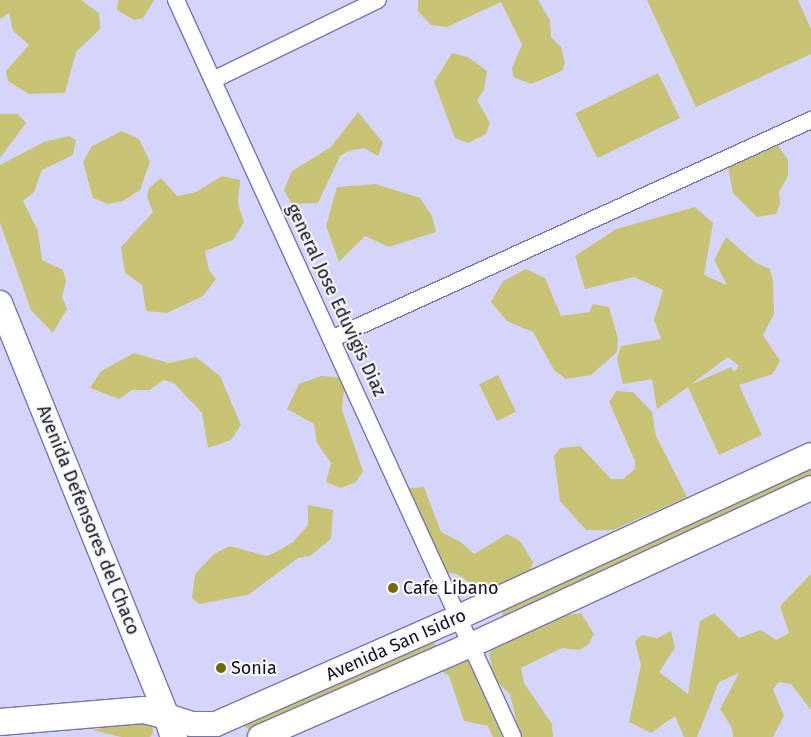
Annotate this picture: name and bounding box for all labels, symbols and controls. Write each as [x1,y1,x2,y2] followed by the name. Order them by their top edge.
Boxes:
[282,200,390,400] street label: general Jose Eduvigis Diaz
[32,402,144,638] street label: Avenida Defensores del Chaco
[403,577,499,599] place label: Cafe Libano
[387,582,399,594] marker: Cafe Libano
[323,604,469,686] street label: Avenida San Isidro
[231,657,277,679] place label: Sonia
[215,662,227,674] marker: Sonia

